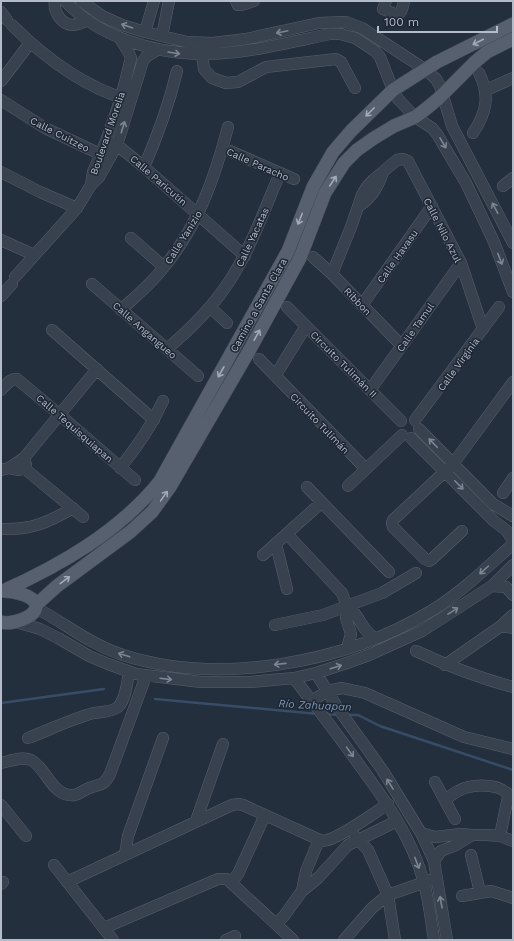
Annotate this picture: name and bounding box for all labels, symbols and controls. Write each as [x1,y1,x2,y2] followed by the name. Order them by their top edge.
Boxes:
[378,8,497,34] scale bar
[384,15,419,29] text: 100 m
[120,22,133,29] one-way arrow
[275,28,288,36] one-way arrow
[473,38,485,46] one-way arrow
[167,49,180,57] one-way arrow
[88,90,127,176] street label: Boulevard Morelia
[365,107,375,116] one-way arrow
[28,115,91,154] street label: Calle Cuitzeo
[120,121,127,134] one-way arrow
[439,137,447,148] one-way arrow
[225,146,291,183] street label: Calle Paracho
[128,153,189,208] street label: Calle Paricutín
[329,176,337,187] one-way arrow
[422,196,464,264] street label: Calle Nilo Azul
[491,202,498,214] one-way arrow
[234,206,271,269] street label: Calle Yacatas
[163,209,204,266] street label: Calle Yanizio
[296,213,303,225] one-way arrow
[375,227,420,285] street label: Calle Havasu
[497,253,505,265] one-way arrow
[228,256,289,354] street label: Camino a Santa Clara
[342,285,373,317] street label: Ribbon
[111,300,179,361] street label: Calle Angangueo
[395,301,436,354] street label: Calle Tamul
[308,329,379,400] street label: Circuito Tulimán II
[254,330,262,342] one-way arrow
[435,335,482,393] street label: Calle Virginia
[217,366,224,378] one-way arrow
[288,391,351,456] street label: Circuito Tulimán
[34,392,115,465] street label: Calle Tequisquiapan
[428,438,438,448] one-way arrow
[454,480,464,490] one-way arrow
[160,491,168,502] one-way arrow
[479,565,489,575] one-way arrow
[60,576,71,584] one-way arrow
[447,607,459,615] one-way arrow
[118,651,130,659] one-way arrow
[274,661,287,668] one-way arrow
[330,663,343,670] one-way arrow
[159,675,172,682] one-way arrow
[278,697,352,714] water label: Río Zahuapan
[346,746,354,757] one-way arrow
[386,778,394,790] one-way arrow
[413,857,421,869] one-way arrow
[437,895,445,908] one-way arrow

